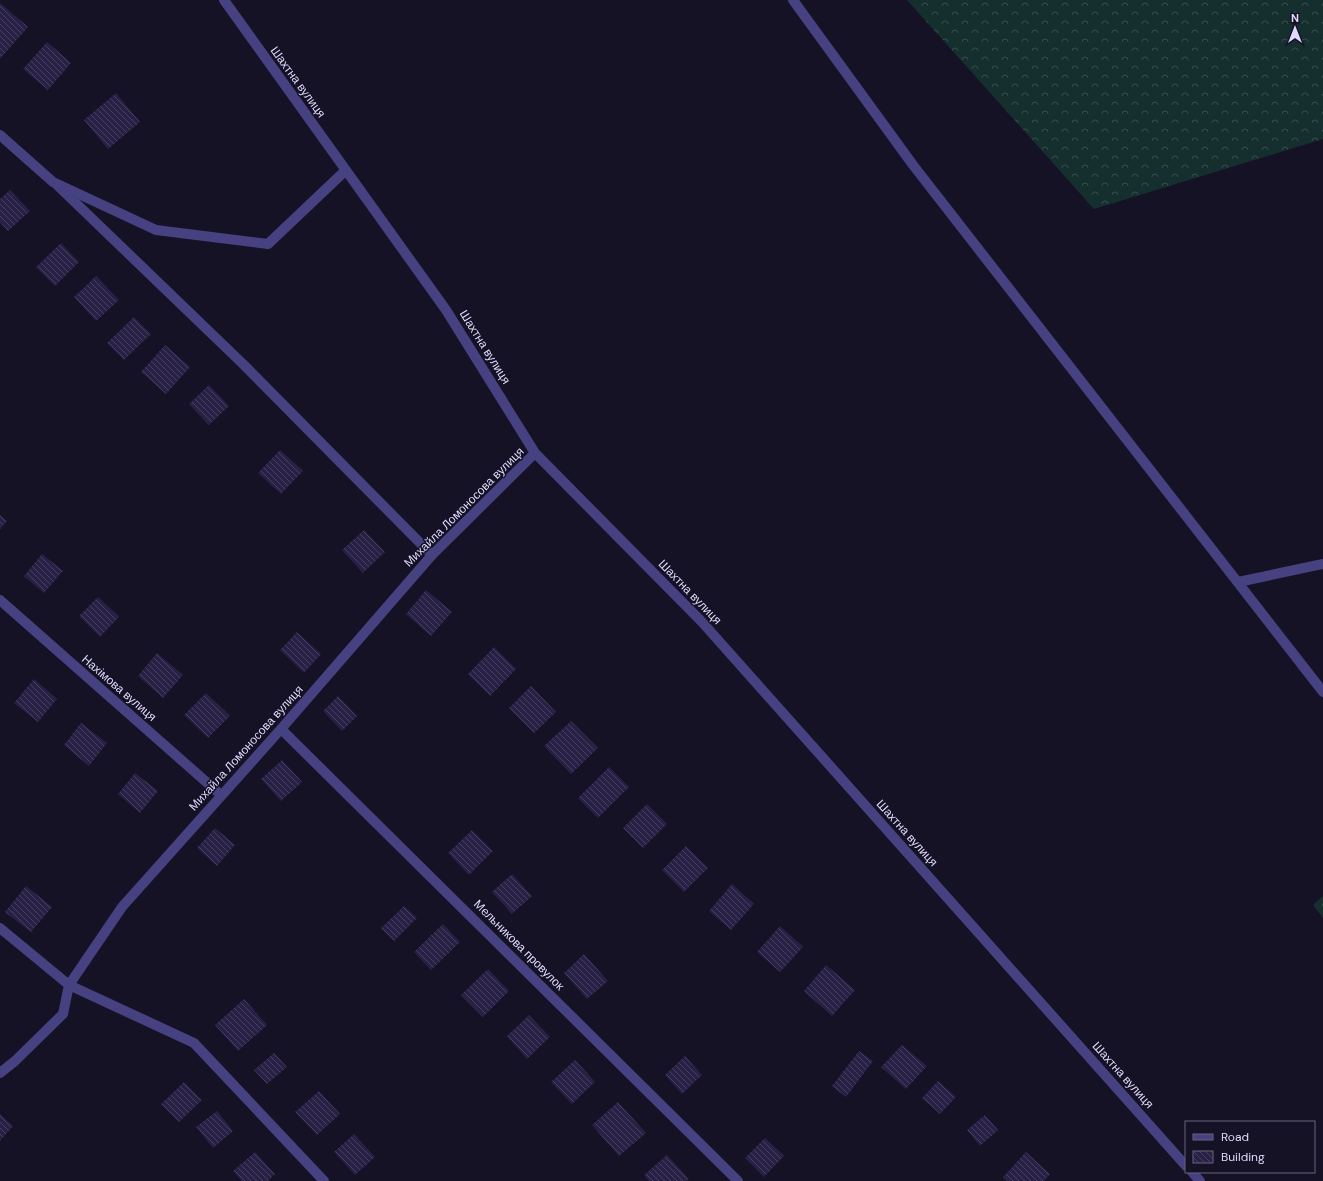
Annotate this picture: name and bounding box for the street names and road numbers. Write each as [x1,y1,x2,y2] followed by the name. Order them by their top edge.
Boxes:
[267,43,329,121] street label: Шахтна вулиця
[456,307,514,387] street label: Шахтна вулиця
[401,444,527,570] street label: Михайла Ломоносова вулиця
[655,556,725,628] street label: Шахтна вулиця
[78,651,160,725] street label: Нахімова вулиця
[185,682,307,814] street label: Михайла Ломоносова вулиця
[873,796,941,870] street label: Шахтна вулиця
[470,896,568,994] street label: Мельникова провулок
[1089,1038,1157,1112] street label: Шахтна вулиця

